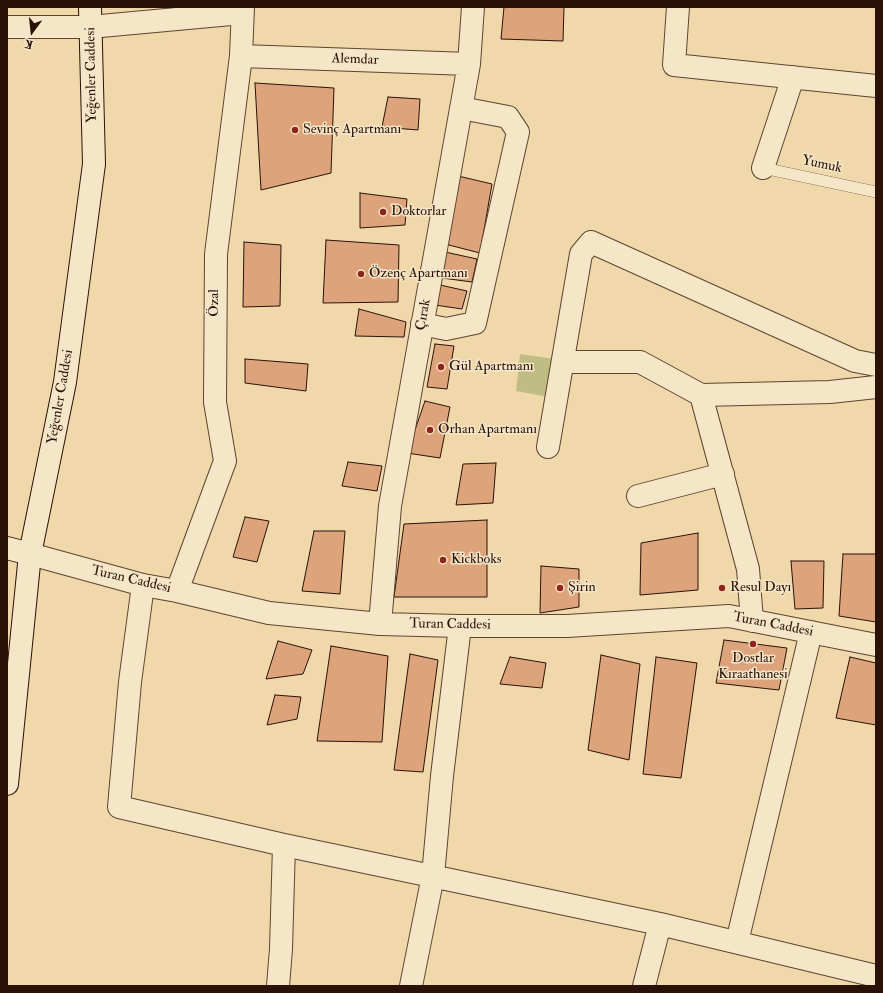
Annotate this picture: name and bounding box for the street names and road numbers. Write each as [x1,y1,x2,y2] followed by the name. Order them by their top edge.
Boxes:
[83,27,101,123] street label: Yeğenler Caddesi
[331,51,379,69] street label: Alemdar
[800,153,844,177] street label: Yumuk
[207,289,223,317] street label: Özal
[413,298,435,332] street label: Çırak
[44,348,78,446] street label: Yeğenler Caddesi
[89,563,173,597] street label: Turan Caddesi
[731,609,815,641] street label: Turan Caddesi
[409,616,491,634] street label: Turan Caddesi

